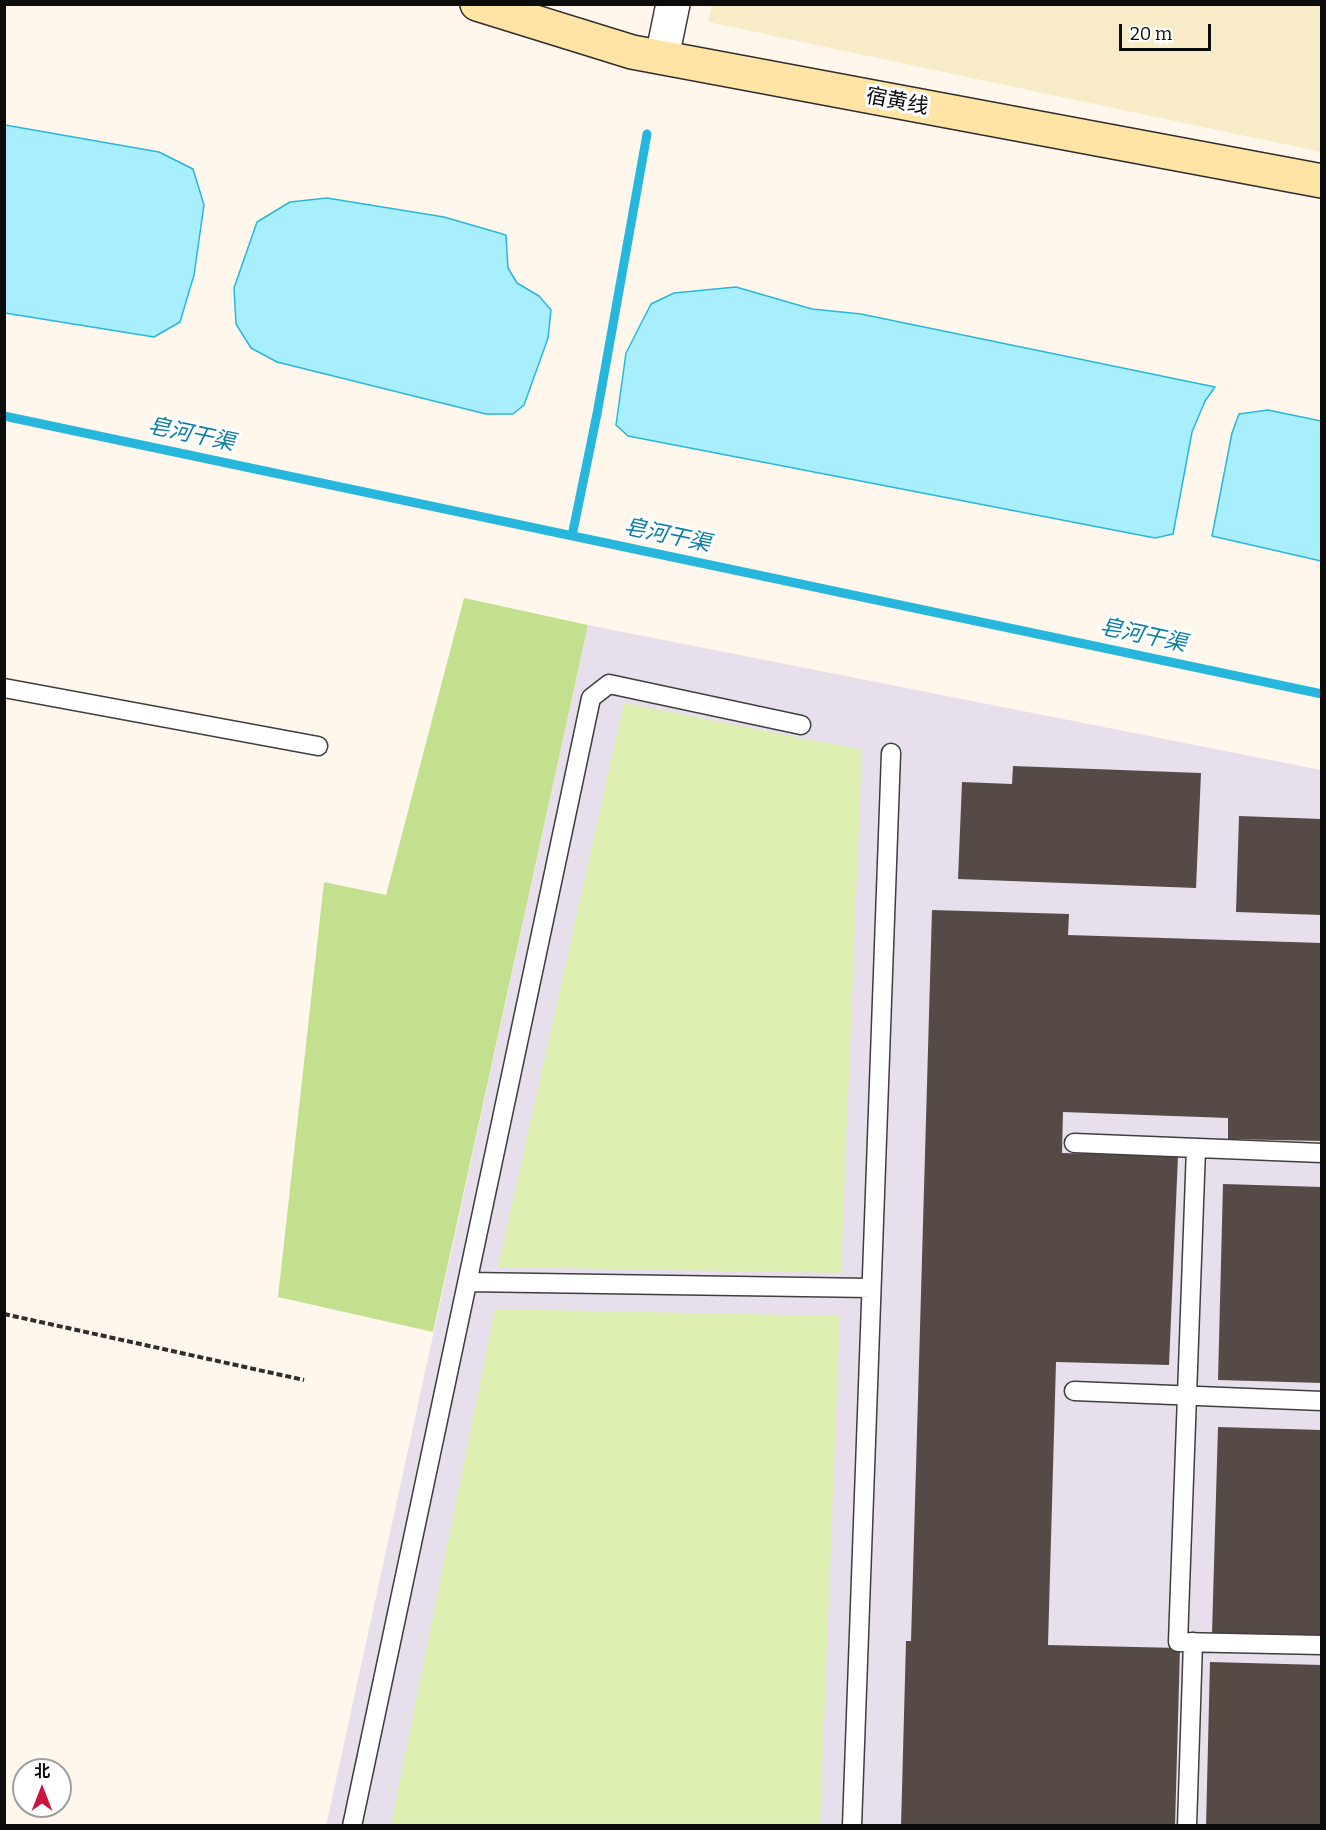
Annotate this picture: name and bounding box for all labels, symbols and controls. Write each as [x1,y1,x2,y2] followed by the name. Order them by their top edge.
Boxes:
[1122,12,1214,50] scale bar
[1130,23,1172,45] text: 20 m
[864,84,930,120] street label: 宿黄线
[145,413,237,457] water label: 皂河干渠
[621,514,713,558] water label: 皂河干渠
[1097,614,1189,658] water label: 皂河干渠
[12,1758,72,1818] north arrow
[34,1762,50,1781] text: 北

